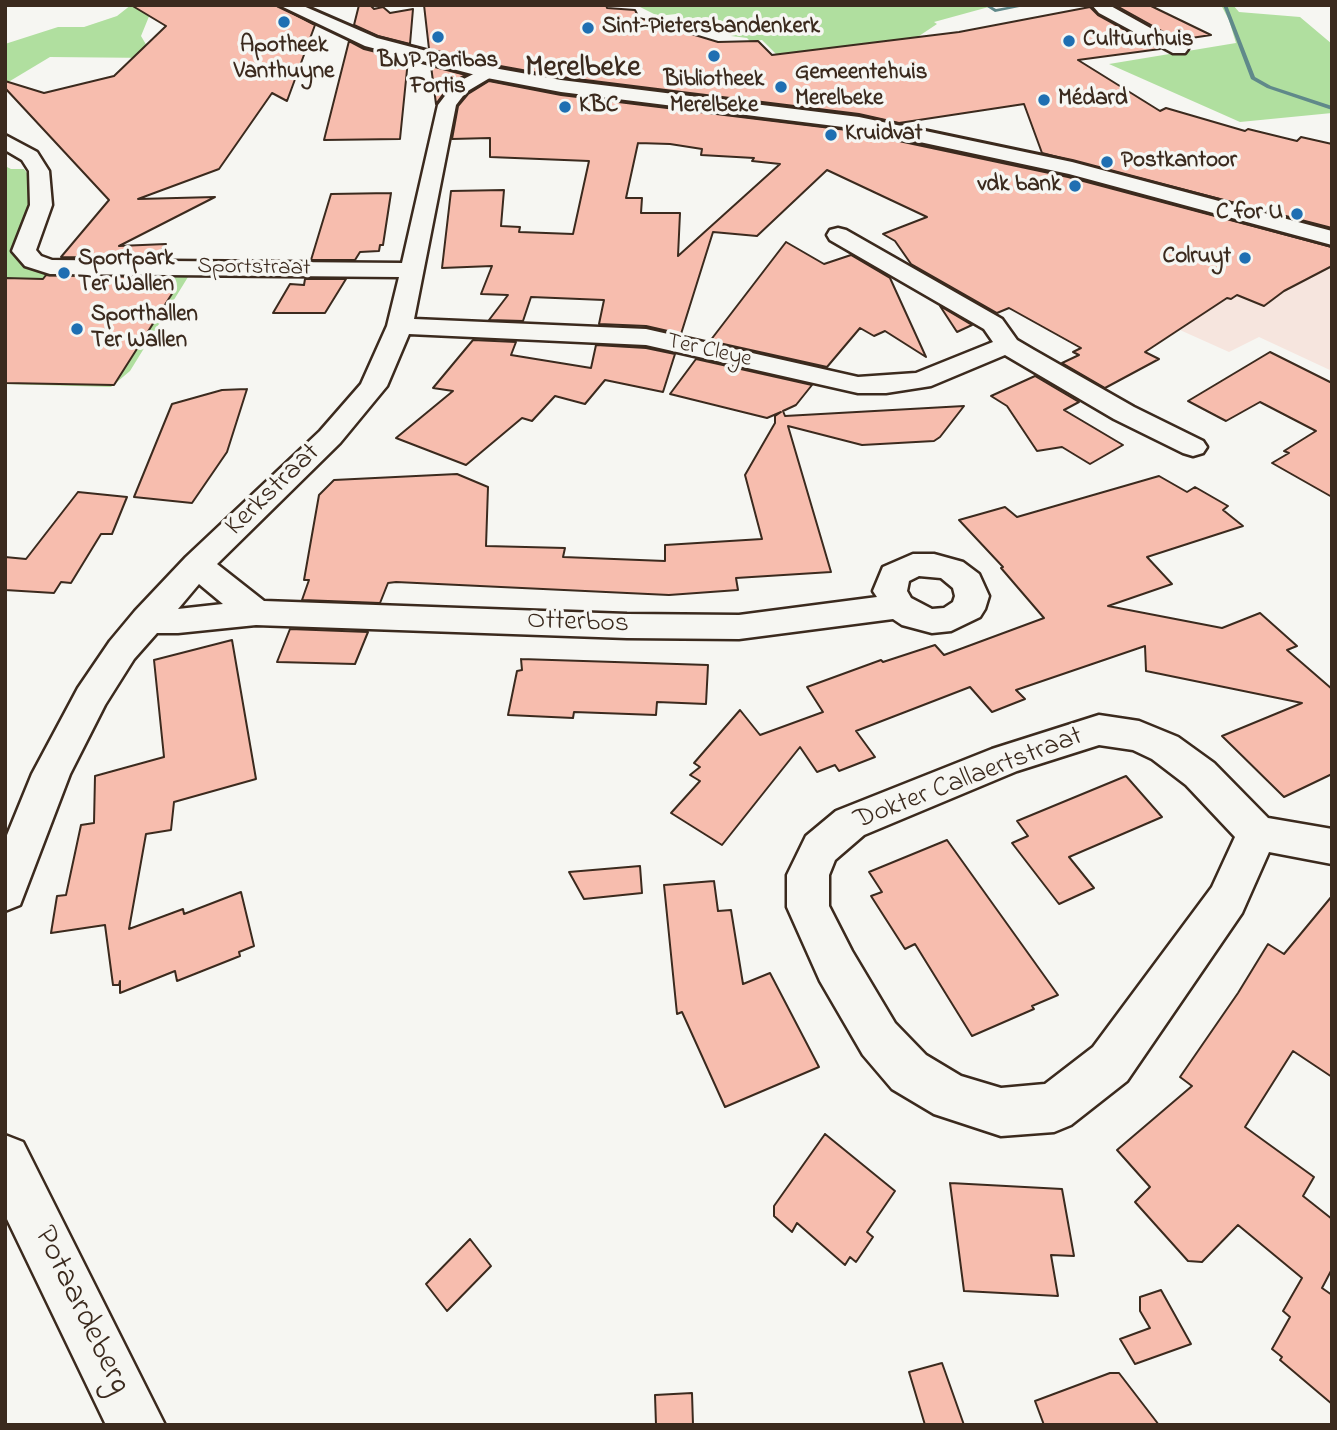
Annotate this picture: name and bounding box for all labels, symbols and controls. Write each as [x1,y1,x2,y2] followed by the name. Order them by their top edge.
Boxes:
[276,14,292,30] marker: Apotheek Vanthuyne
[602,14,820,42] place label: Sint-Pietersbandenkerk
[580,20,596,36] marker: Sint-Pietersbandenkerk
[1083,27,1193,55] place label: Cultuurhuis
[430,29,446,45] marker: BNP Paribas Fortis
[234,33,334,87] place label: Apotheek Vanthuyne
[1061,33,1077,49] marker: Cultuurhuis
[378,48,498,102] place label: BNP Paribas Fortis
[706,48,722,64] marker: Bibliotheek Merelbeke
[525,52,641,88] district label: Merelbeke
[795,60,927,114] place label: Gemeentehuis Merelbeke
[664,67,764,121] place label: Bibliotheek Merelbeke
[773,79,789,95] marker: Gemeentehuis Merelbeke
[1058,86,1128,114] place label: Médard
[1036,92,1052,108] marker: Médard
[579,93,618,121] place label: KBC
[557,99,573,115] marker: KBC
[845,121,922,149] place label: Kruidvat
[823,127,839,143] marker: Kruidvat
[1121,148,1237,176] place label: Postkantoor
[1099,154,1115,170] marker: Postkantoor
[977,172,1061,200] place label: vdk bank
[1067,178,1083,194] marker: vdk bank
[1216,200,1283,228] place label: C for U
[1289,206,1305,222] marker: C for U
[1163,244,1231,272] place label: Colruyt
[78,246,174,300] place label: Sportpark Ter Wallen
[1237,250,1253,266] marker: Colruyt
[197,254,311,284] street label: Sportstraat
[56,265,72,281] marker: Sportpark Ter Wallen
[91,302,198,356] place label: Sporthallen Ter Wallen
[69,321,85,337] marker: Sporthallen Ter Wallen
[664,329,754,375] street label: Ter Cleye
[220,438,328,544] street label: Kerkstraat
[526,605,630,643] street label: Otterbos
[850,721,1088,839] street label: Dokter Callaertstraat
[22,1221,138,1401] street label: Potaardeberg

